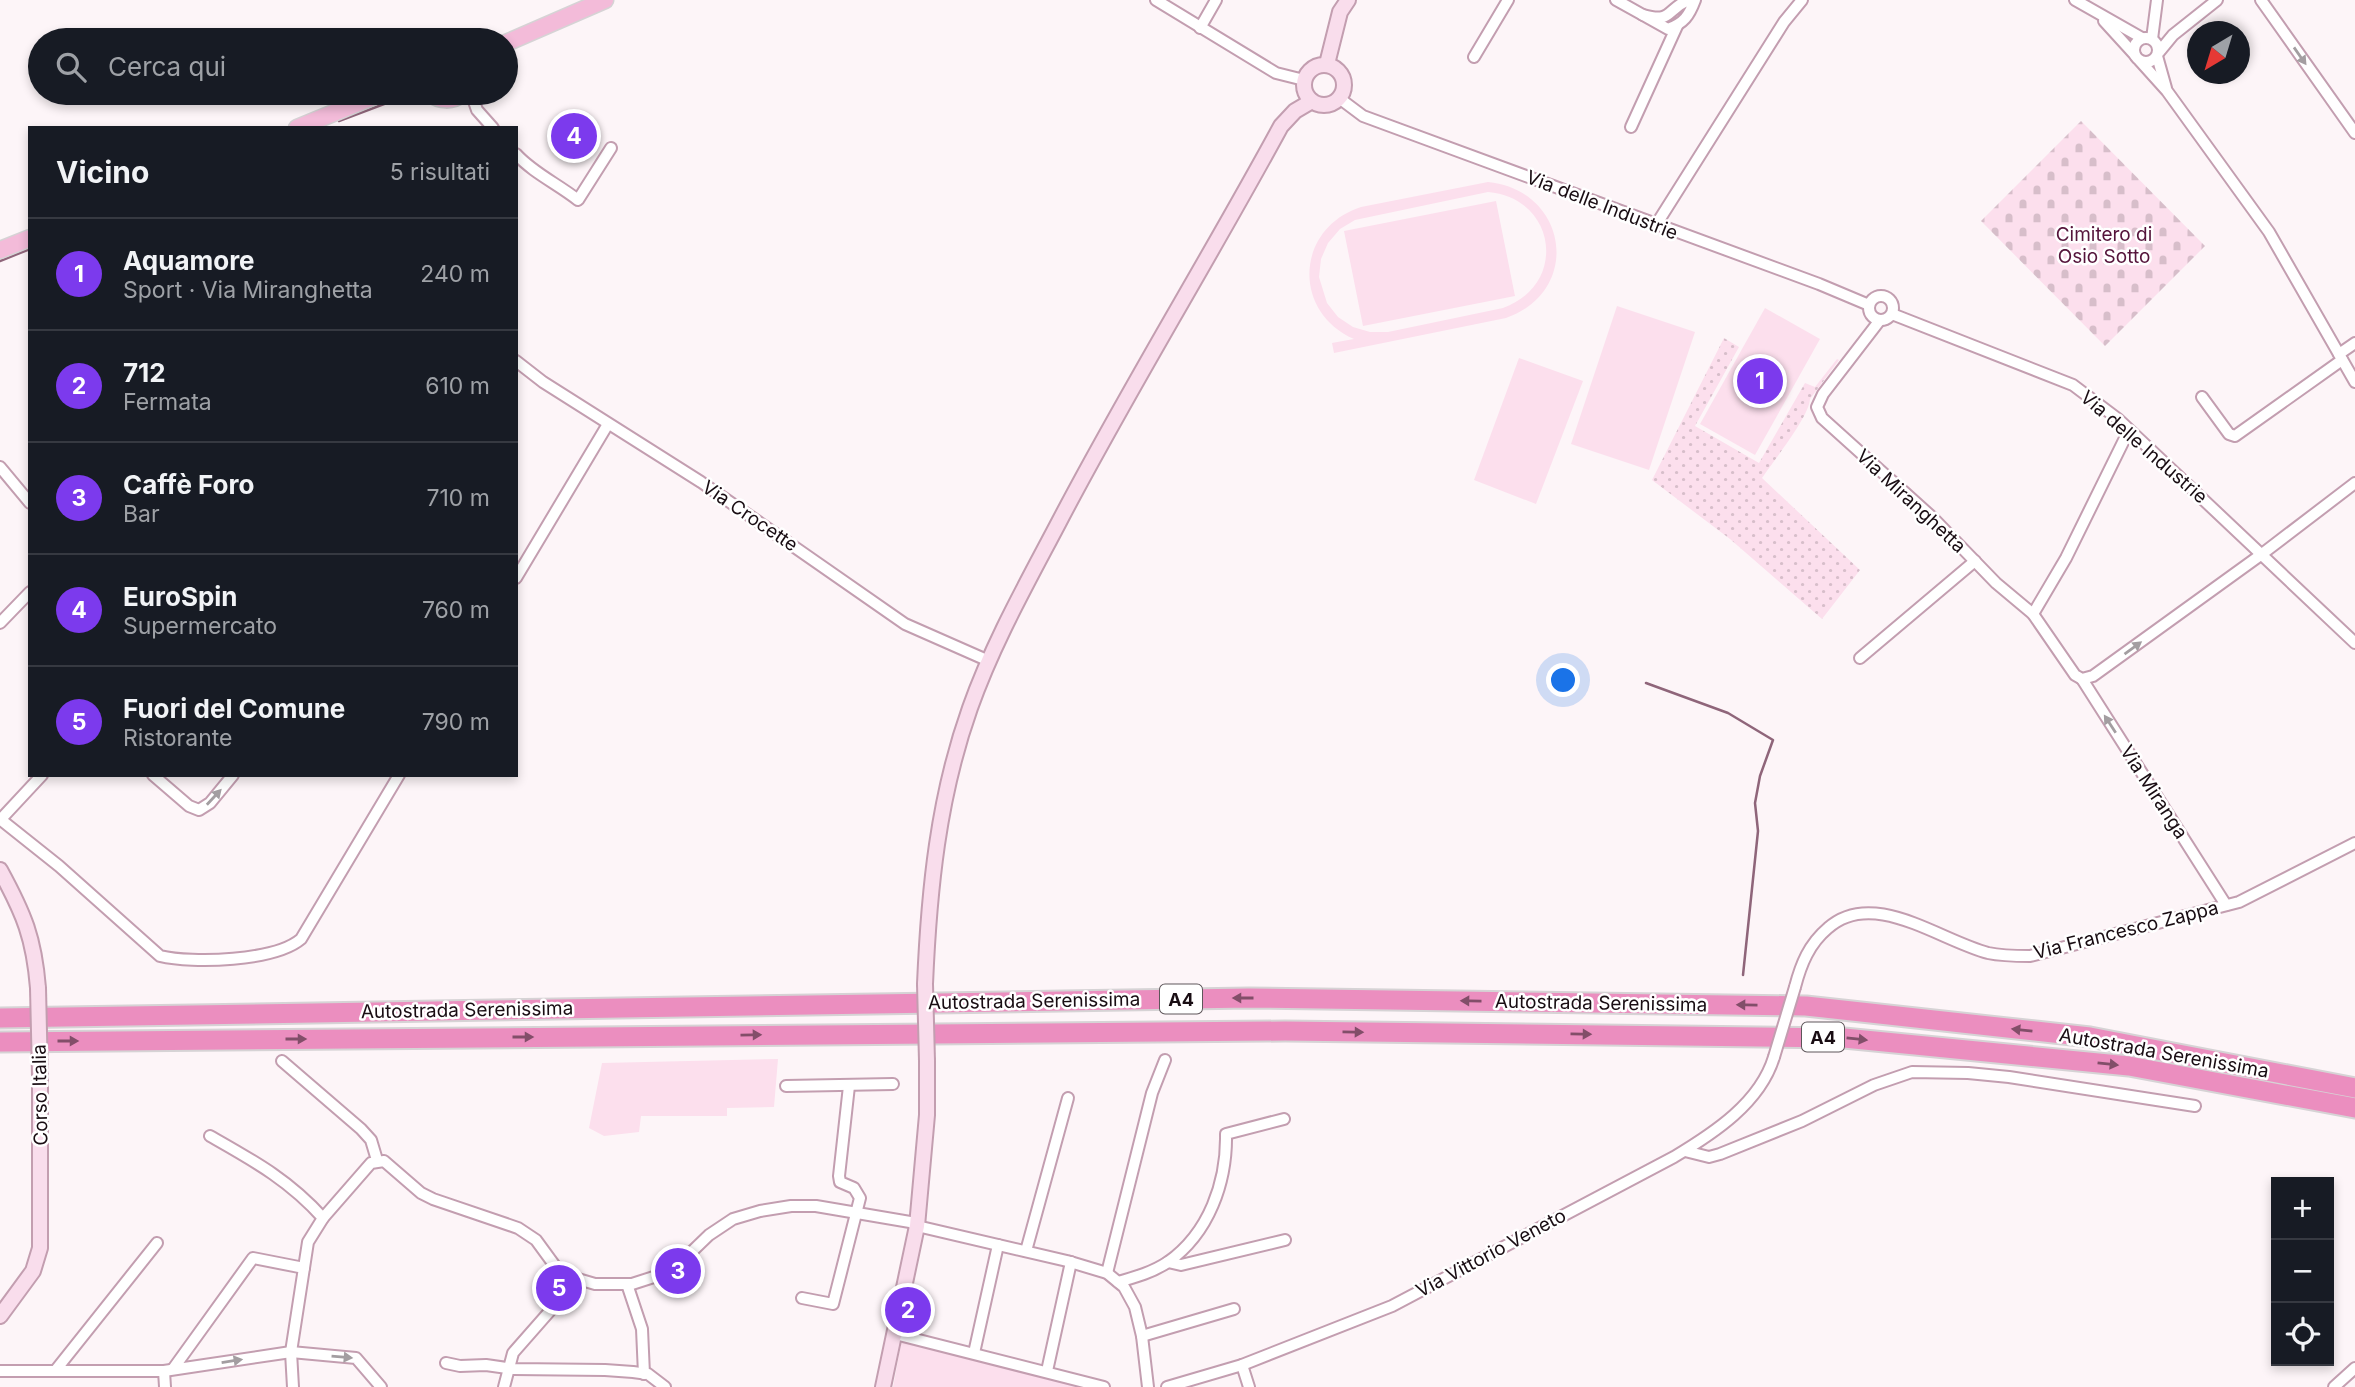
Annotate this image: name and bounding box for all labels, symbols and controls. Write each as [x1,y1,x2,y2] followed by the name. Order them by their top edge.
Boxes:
[2187,21,2250,84] north arrow
[28,28,518,105] search box
[2293,47,2307,65] one-way arrow
[52,48,90,86] icon: search
[108,51,226,82] text: Cerca qui
[551,110,597,162] pin: 4
[56,154,149,190] text: Vicino
[390,158,490,186] text: 5 risultati
[1523,165,1681,245] street label: Via delle Industrie
[2056,223,2152,268] park label: Cimitero di Osio Sotto
[123,245,255,276] text: Aquamore
[74,260,84,288] text: 1
[420,260,490,288] text: 240 m
[123,276,373,304] text: Sport · Via Miranghetta
[1737,355,1783,407] pin: 1
[123,357,166,388] text: 712
[72,372,86,400] text: 2
[425,372,490,400] text: 610 m
[2076,386,2212,508] street label: Via delle Industrie
[123,388,212,416] text: Fermata
[1852,444,1970,558] street label: Via Miranghetta
[123,469,254,500] text: Caffè Foro
[698,476,802,556] street label: Via Crocette
[72,484,86,512] text: 3
[427,484,490,512] text: 710 m
[123,500,160,528] text: Bar
[123,581,238,612] text: EuroSpin
[71,596,87,624] text: 4
[422,596,490,624] text: 760 m
[123,612,277,640] text: Supermercato
[2124,641,2142,655] one-way arrow
[1546,663,1580,697] your location
[123,693,345,724] text: Fuori del Comune
[72,708,86,736] text: 5
[422,708,490,736] text: 790 m
[2104,714,2117,733] one-way arrow
[123,724,232,752] text: Ristorante
[2115,741,2193,843] street label: Via Miranga
[206,788,222,806] one-way arrow
[2031,896,2221,964] street label: Via Francesco Zappa
[1160,984,1202,1014] road number: A4
[928,988,1140,1014] street label: Autostrada Serenissima
[1495,990,1707,1016] street label: Autostrada Serenissima
[1232,992,1254,1004] one-way arrow
[1460,996,1482,1007] one-way arrow
[361,997,573,1023] street label: Autostrada Serenissima
[1736,999,1758,1011] one-way arrow
[1802,1022,1844,1052] road number: A4
[2057,1023,2271,1083] street label: Autostrada Serenissima
[2011,1024,2033,1035] one-way arrow
[1342,1026,1364,1037] one-way arrow
[1570,1029,1592,1040] one-way arrow
[740,1030,762,1041] one-way arrow
[512,1032,534,1043] one-way arrow
[285,1033,307,1045] one-way arrow
[1846,1034,1868,1045] one-way arrow
[57,1035,79,1047] one-way arrow
[28,1044,52,1146] street label: Corso Italia
[2097,1059,2119,1070] one-way arrow
[2271,1177,2334,1366] map controls
[2271,1177,2334,1240] button: +
[1412,1204,1570,1302] street label: Via Vittorio Veneto
[2271,1240,2334,1303] button: −
[655,1245,701,1297] pin: 3
[536,1262,582,1314] pin: 5
[885,1284,931,1336] pin: 2
[2271,1303,2334,1366] button: locate
[332,1351,354,1362] one-way arrow
[221,1355,243,1366] one-way arrow

